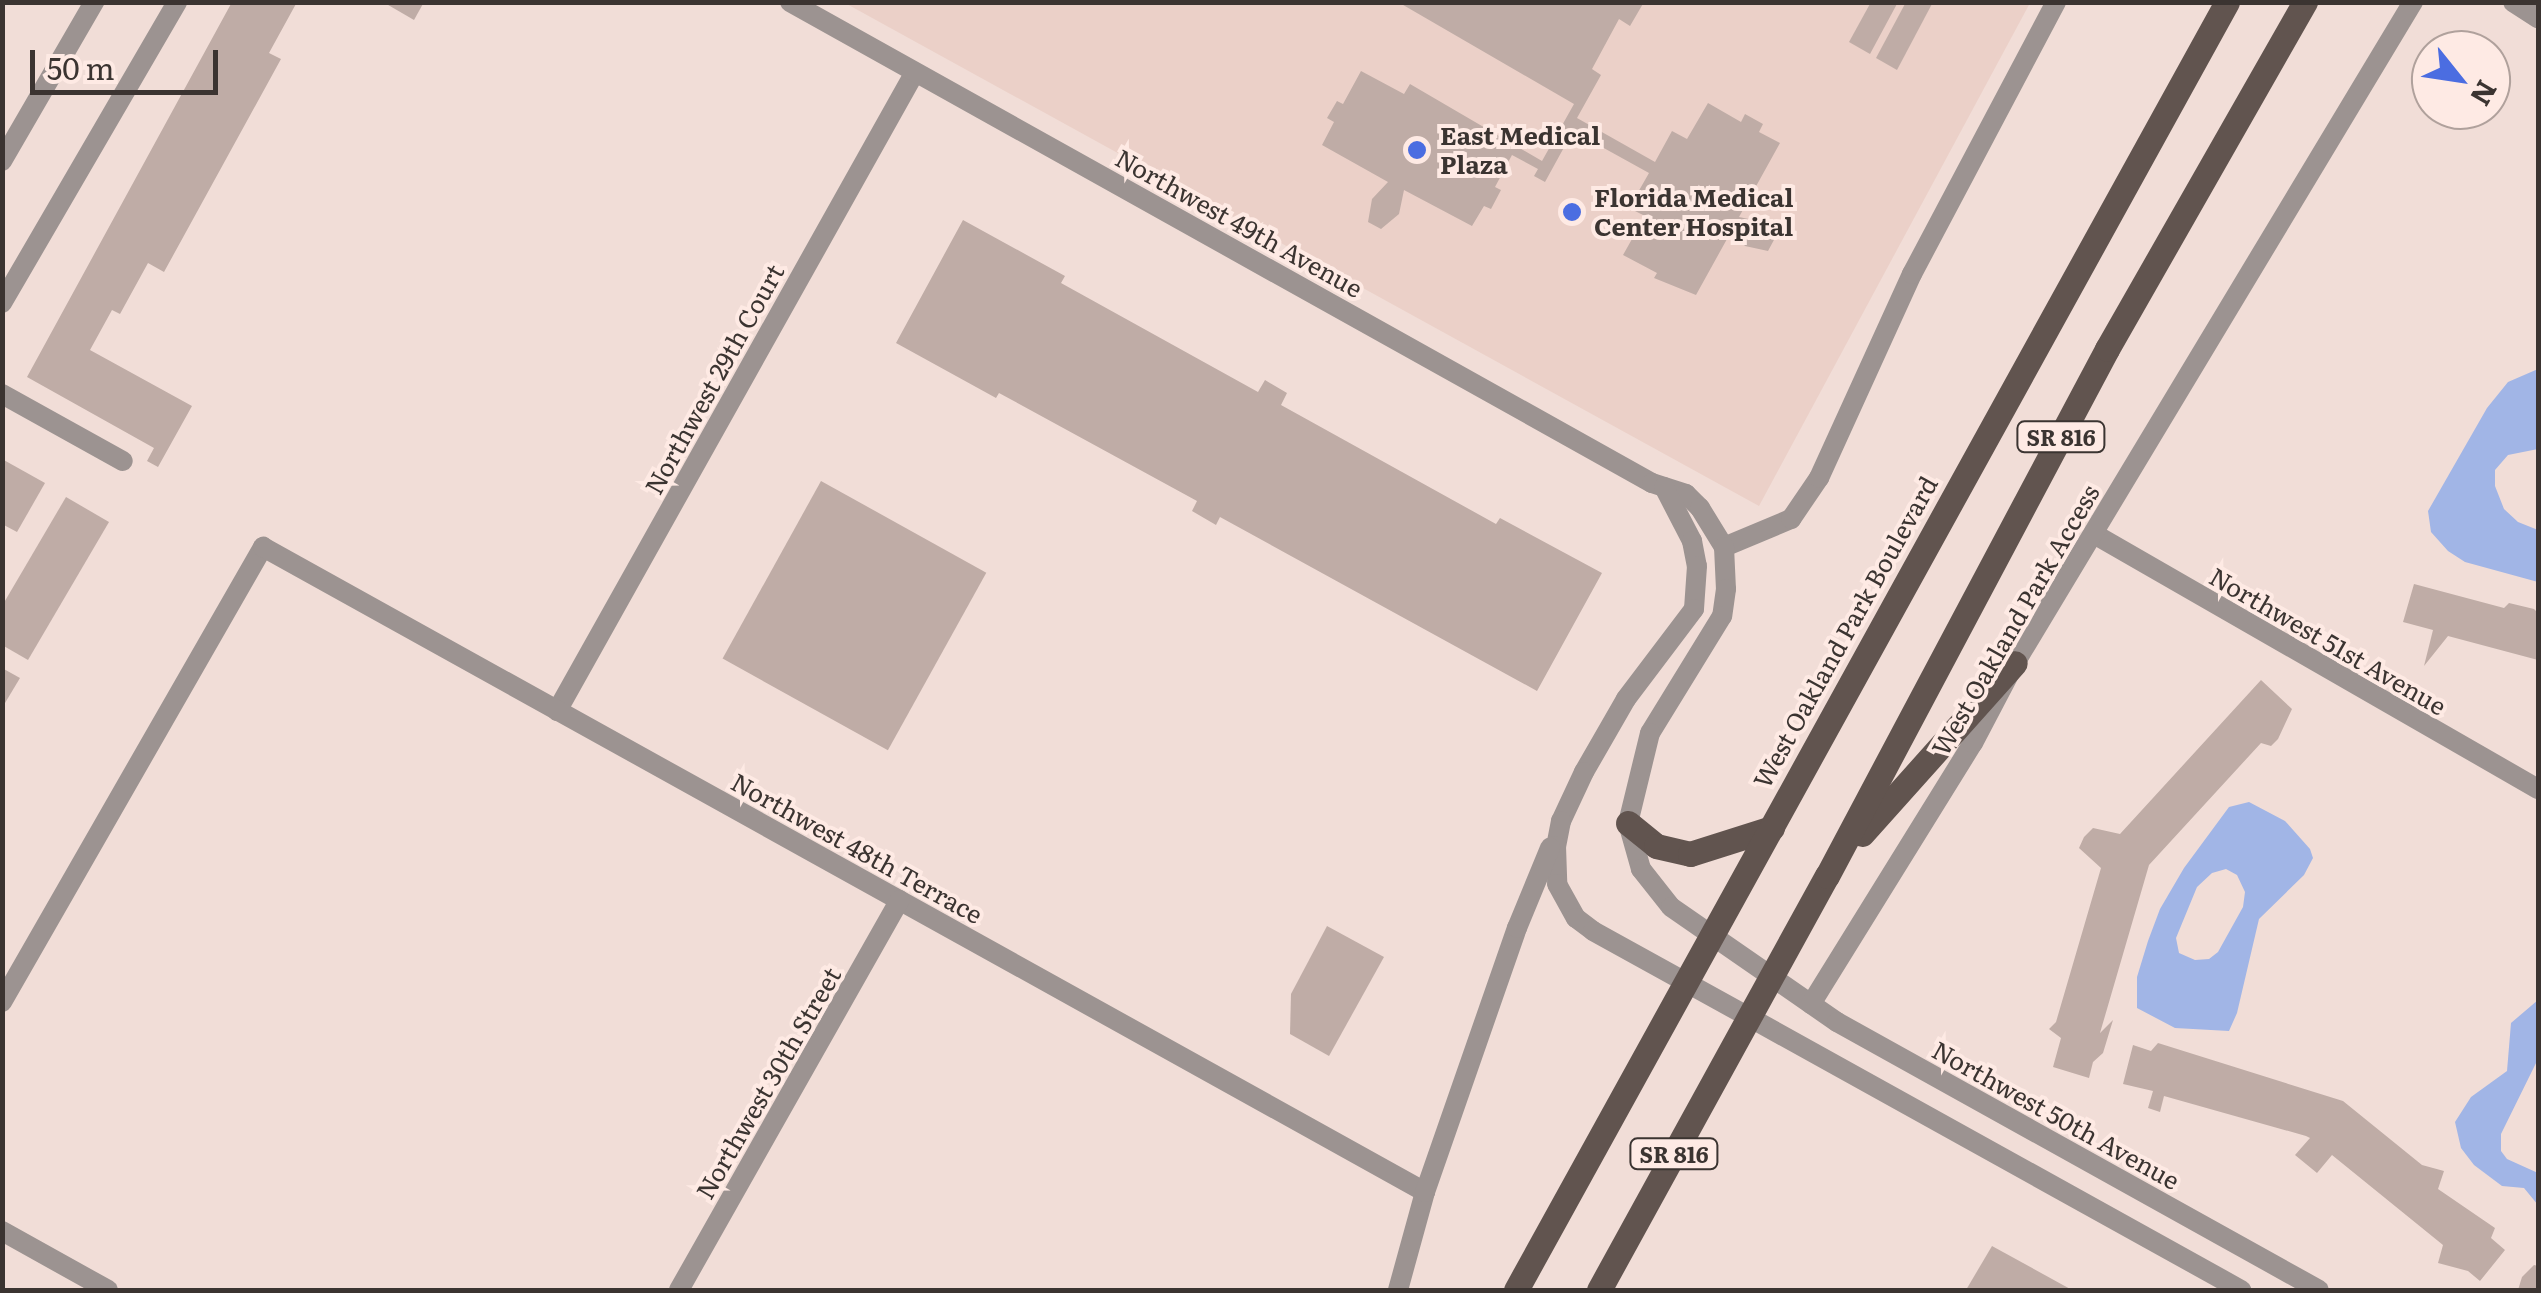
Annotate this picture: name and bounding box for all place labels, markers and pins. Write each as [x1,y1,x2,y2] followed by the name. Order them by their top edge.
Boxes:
[1440,121,1600,180] place label: East Medical Plaza
[1404,137,1430,163] marker: East Medical Plaza
[1594,183,1794,242] place label: Florida Medical Center Hospital
[1559,199,1585,225] marker: Florida Medical Center Hospital

